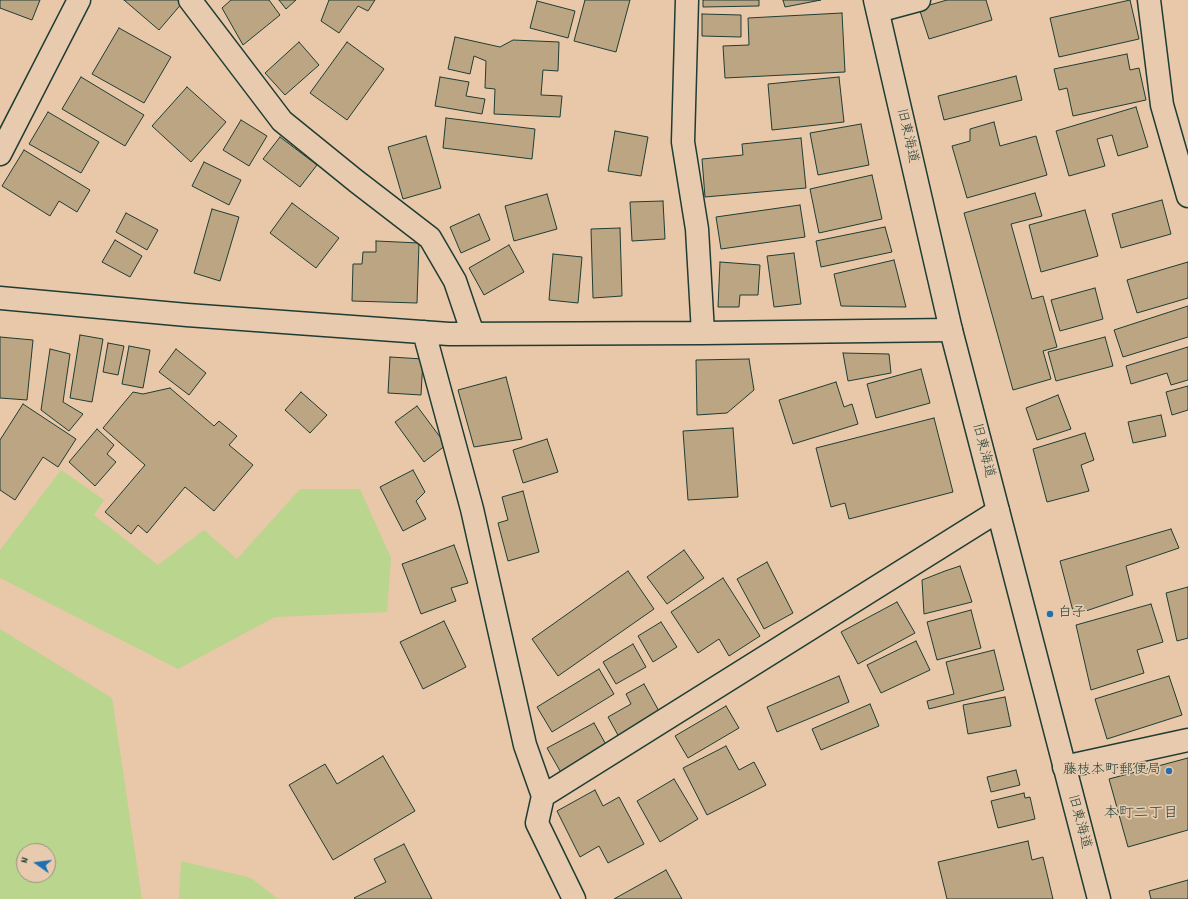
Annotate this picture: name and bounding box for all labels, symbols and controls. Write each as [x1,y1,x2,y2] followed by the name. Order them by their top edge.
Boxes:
[892,107,920,165] street label: 旧東海道
[967,422,997,480] street label: 旧東海道
[1058,606,1086,622] place label: 白子
[1045,609,1055,619] marker: 白子
[1063,763,1161,779] place label: 藤枝本町郵便局
[1164,766,1174,776] marker: 藤枝本町郵便局
[1063,793,1093,851] street label: 旧東海道
[1104,806,1178,824] district label: 本町二丁目
[16,843,56,883] north arrow
[17,856,34,865] text: N

